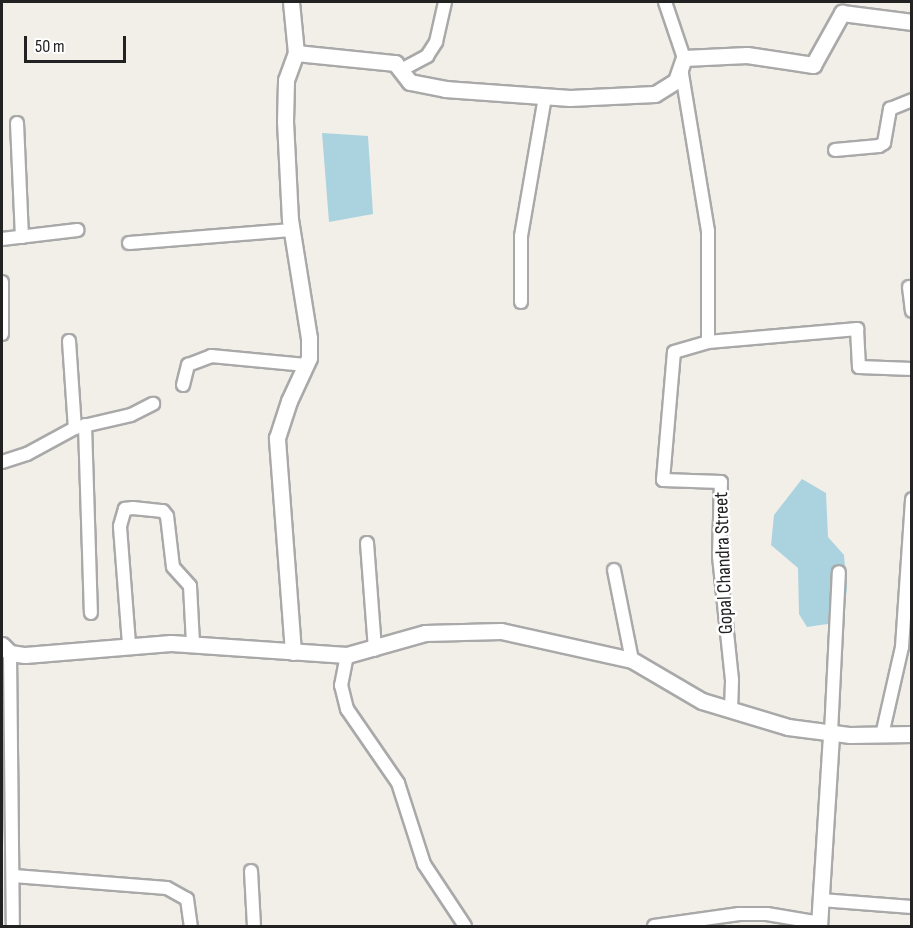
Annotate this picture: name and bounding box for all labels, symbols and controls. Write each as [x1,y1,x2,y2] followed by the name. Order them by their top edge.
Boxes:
[27,24,129,62] scale bar
[35,36,65,57] text: 50 m
[710,491,738,635] street label: Gopal Chandra Street

